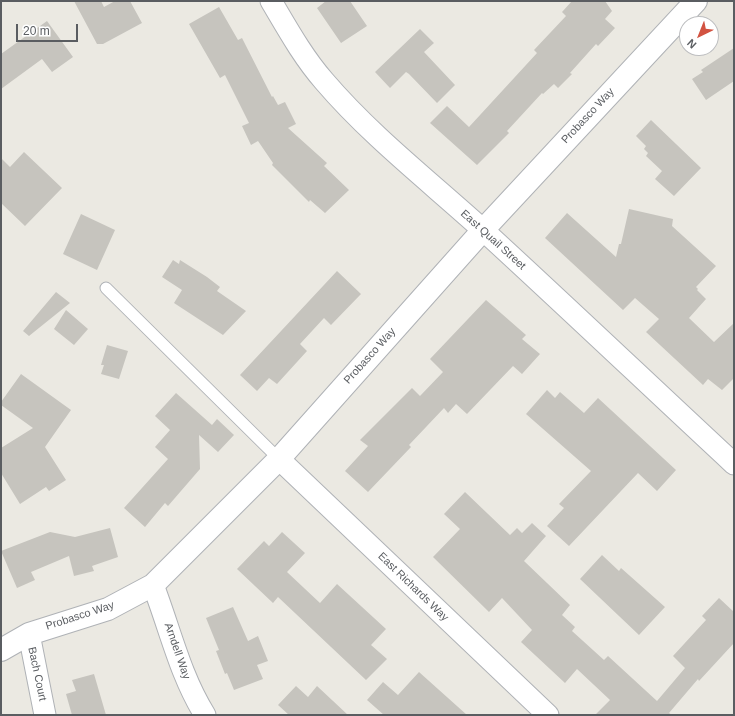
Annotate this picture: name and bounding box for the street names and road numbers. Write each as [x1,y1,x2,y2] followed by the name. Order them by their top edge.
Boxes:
[559,85,617,147] street label: Probasco Way
[458,207,528,273] street label: East Quail Street
[341,325,399,387] street label: Probasco Way
[375,550,451,624] street label: East Richards Way
[44,599,116,633] street label: Probasco Way
[161,621,193,681] street label: Arndell Way
[25,646,49,702] street label: Bach Court

